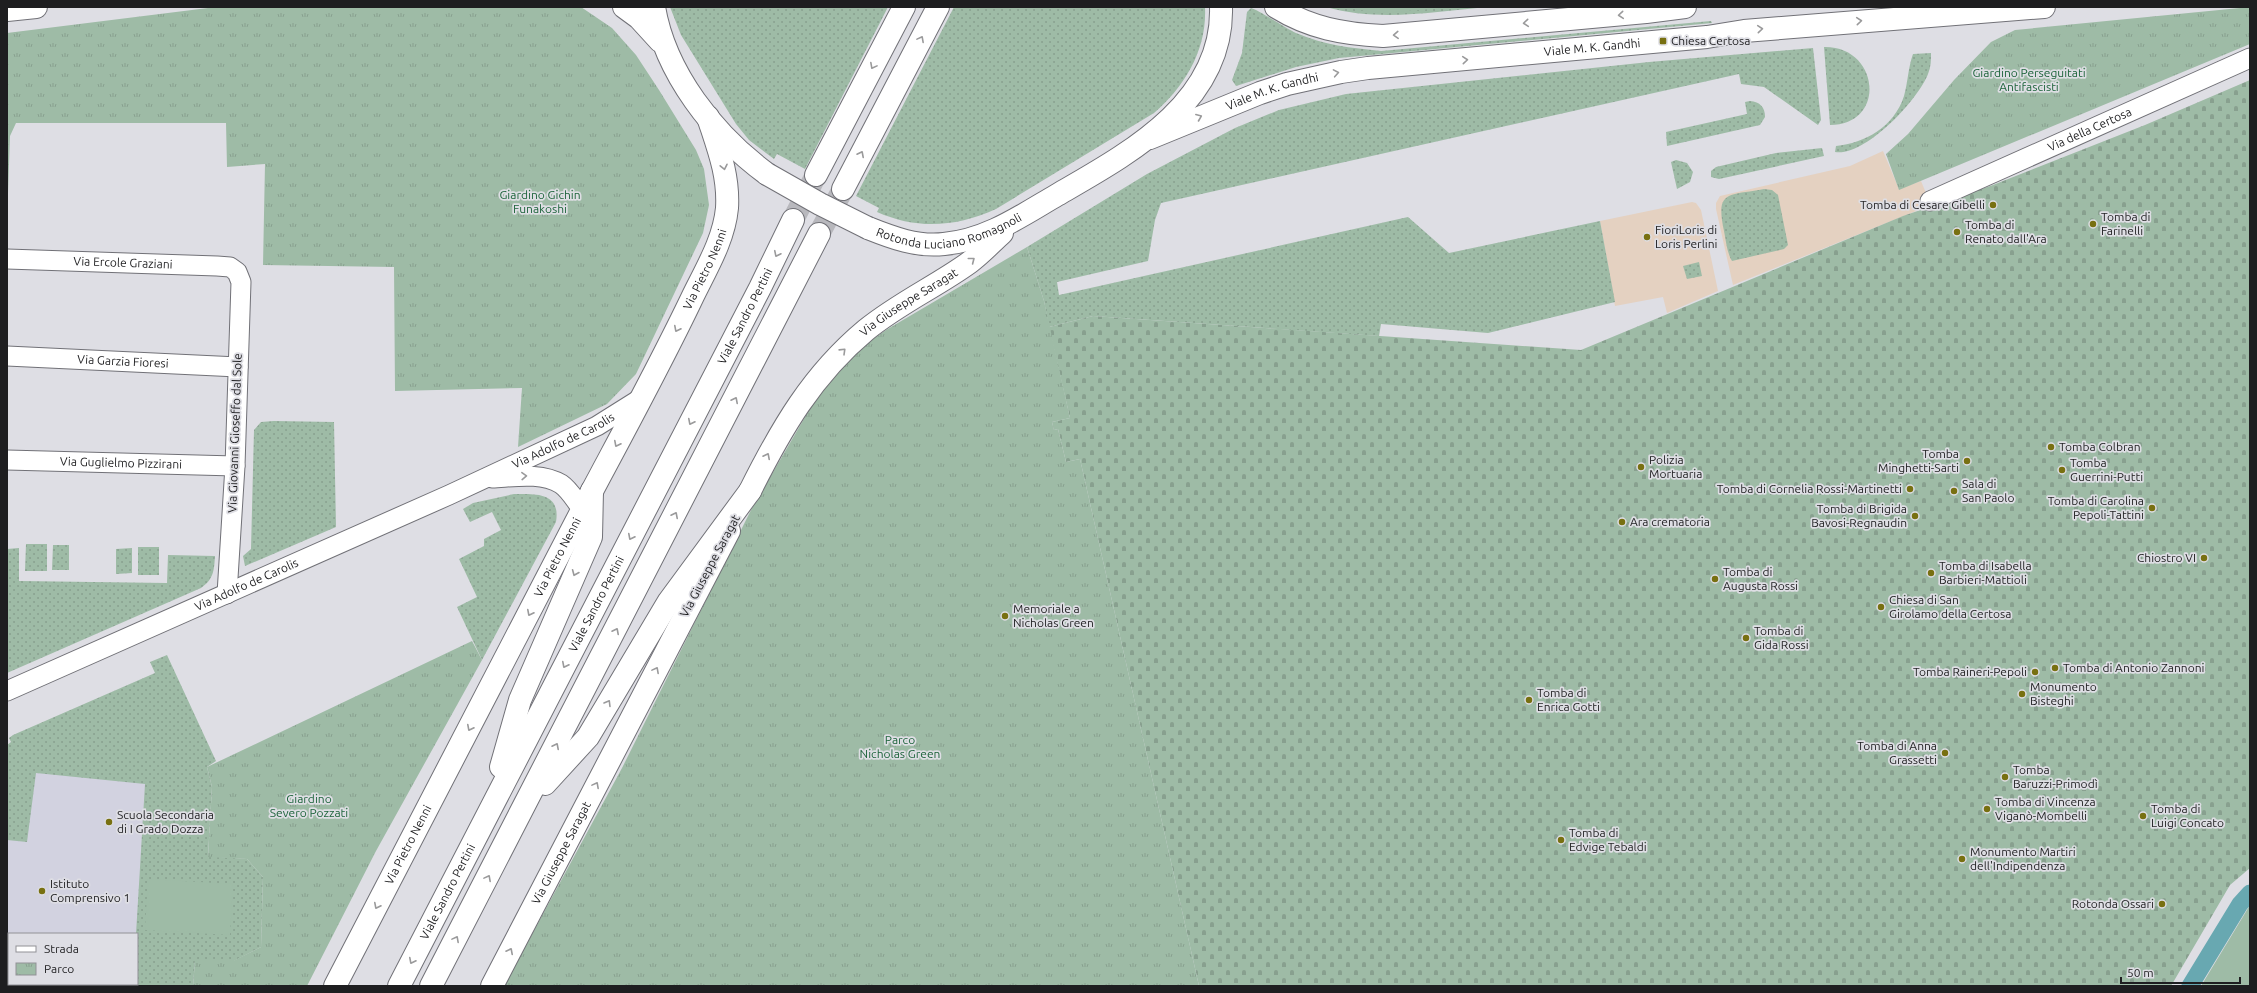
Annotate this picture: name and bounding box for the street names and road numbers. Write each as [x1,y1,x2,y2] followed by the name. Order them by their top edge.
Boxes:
[1543,36,1641,58] street label: Viale M. K. Gandhi
[1224,70,1320,112] street label: Viale M. K. Gandhi
[2046,105,2134,154] street label: Via della Certosa
[875,210,1024,251] street label: Rotonda Luciano Romagnoli
[680,227,729,312] street label: Via Pietro Nenni
[73,254,173,271] street label: Via Ercole Graziani
[857,265,960,338] street label: Via Giuseppe Saragat
[715,266,775,366] street label: Viale Sandro Pertini
[77,352,169,370] street label: Via Garzia Fioresi
[225,353,244,513] street label: Via Giovanni Gioseffo dal Sole
[510,410,616,471] street label: Via Adolfo de Carolis
[60,454,182,471] street label: Via Guglielmo Pizzirani
[677,512,742,619] street label: Via Giuseppe Saragat
[531,515,583,599] street label: Via Pietro Nenni
[566,554,626,654] street label: Viale Sandro Pertini
[192,556,300,613] street label: Via Adolfo de Carolis
[529,799,593,906] street label: Via Giuseppe Saragat
[382,803,434,886] street label: Via Pietro Nenni
[417,842,477,942] street label: Viale Sandro Pertini

